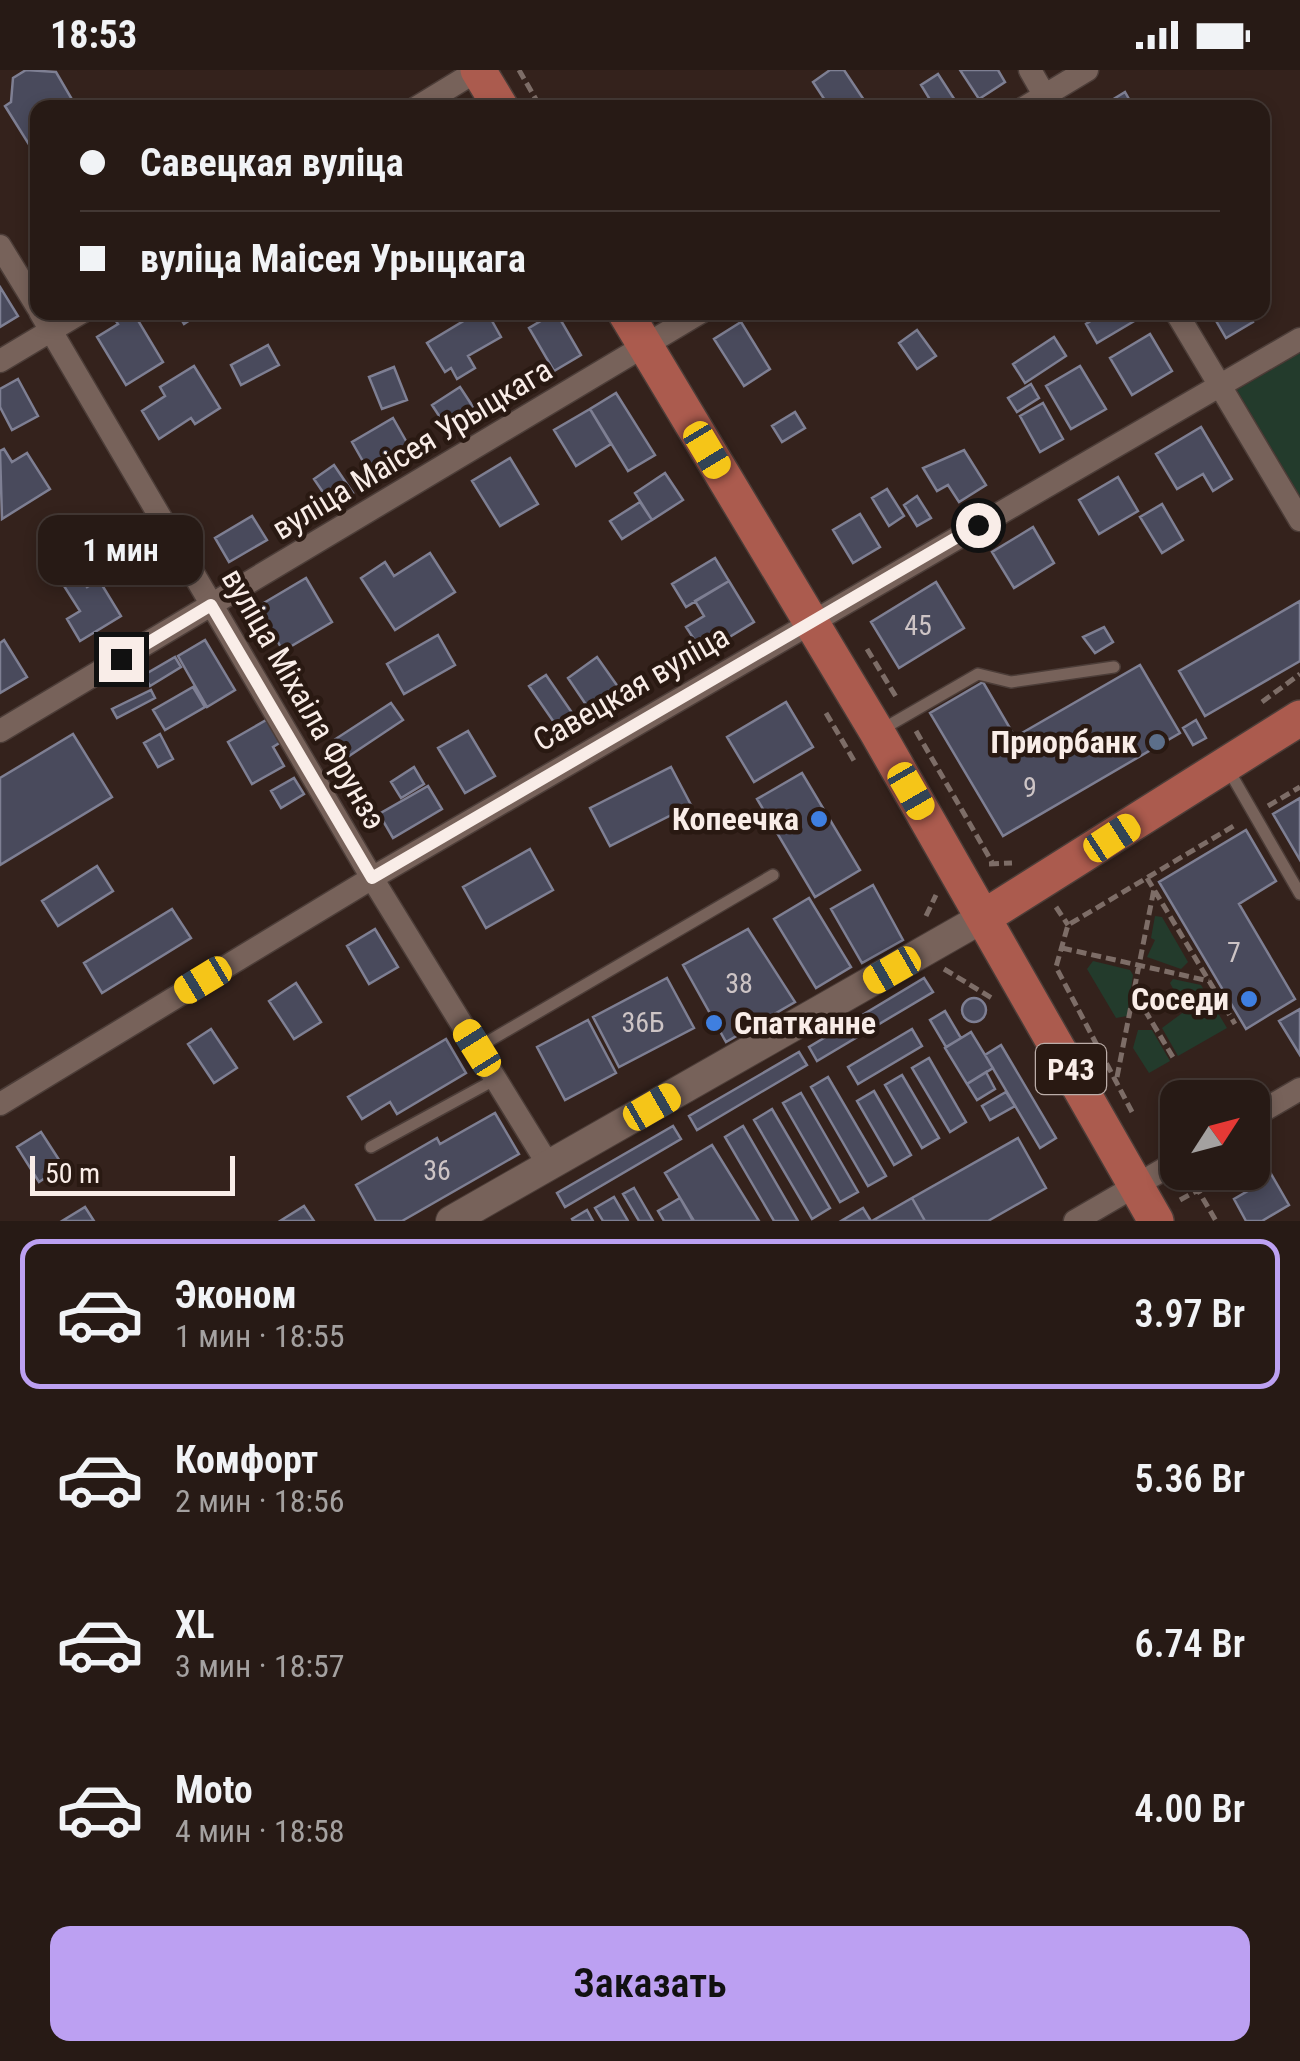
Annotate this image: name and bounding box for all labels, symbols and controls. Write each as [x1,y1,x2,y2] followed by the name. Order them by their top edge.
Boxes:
[50,13,137,57] text: 18:53
[140,141,404,185] text: Савецкая вуліца
[140,237,526,281] text: вуліца Маісея Урыцкага
[265,350,559,548] street label: вуліца Маісея Урыцкага
[679,417,735,483] car
[956,503,1001,548] route start
[38,514,204,584] callout: 1 мин
[82,531,159,569] text: 1 мин
[214,562,394,836] street label: вуліца Міхаіла Фрунзэ
[904,609,932,642] house number: 45
[527,617,735,759] street label: Савецкая вуліца
[99,637,144,682] route end
[991,723,1137,761] place label: Приорбанк
[1146,731,1168,753] marker: Приорбанк
[883,758,939,824] car
[1023,771,1037,804] house number: 9
[672,800,799,838] place label: Копеечка
[808,808,830,830] marker: Копеечка
[1079,809,1145,867] car
[1227,936,1241,969] house number: 7
[859,942,925,998] car
[170,952,236,1008] car
[725,967,753,1000] house number: 38
[1131,980,1229,1018] place label: Соседи
[1238,988,1260,1010] marker: Соседи
[734,1004,876,1042] place label: Спатканне
[621,1006,665,1039] house number: 36Б
[703,1012,725,1034] marker: Спатканне
[448,1015,506,1081] car
[1036,1044,1106,1094] road number: Р43
[619,1079,685,1135] car
[1160,1080,1270,1190] north arrow
[1160,1080,1270,1190] map controls
[30,1151,235,1196] scale bar
[423,1154,451,1187] house number: 36
[45,1157,100,1190] text: 50 m
[55,1269,145,1359] icon: car
[175,1273,297,1317] text: Эконом
[1135,1292,1245,1336] text: 3.97 Br
[175,1317,345,1355] text: 1 мин · 18:55
[55,1434,145,1524] icon: car
[175,1438,318,1482] text: Комфорт
[1135,1457,1245,1501] text: 5.36 Br
[175,1482,345,1520] text: 2 мин · 18:56
[55,1599,145,1689] icon: car
[175,1603,214,1647] text: XL
[1135,1622,1245,1666] text: 6.74 Br
[175,1647,345,1685] text: 3 мин · 18:57
[55,1764,145,1854] icon: car
[175,1768,253,1812] text: Moto
[1135,1787,1245,1831] text: 4.00 Br
[175,1812,345,1850] text: 4 мин · 18:58
[50,1926,1250,2041] button: Заказать

